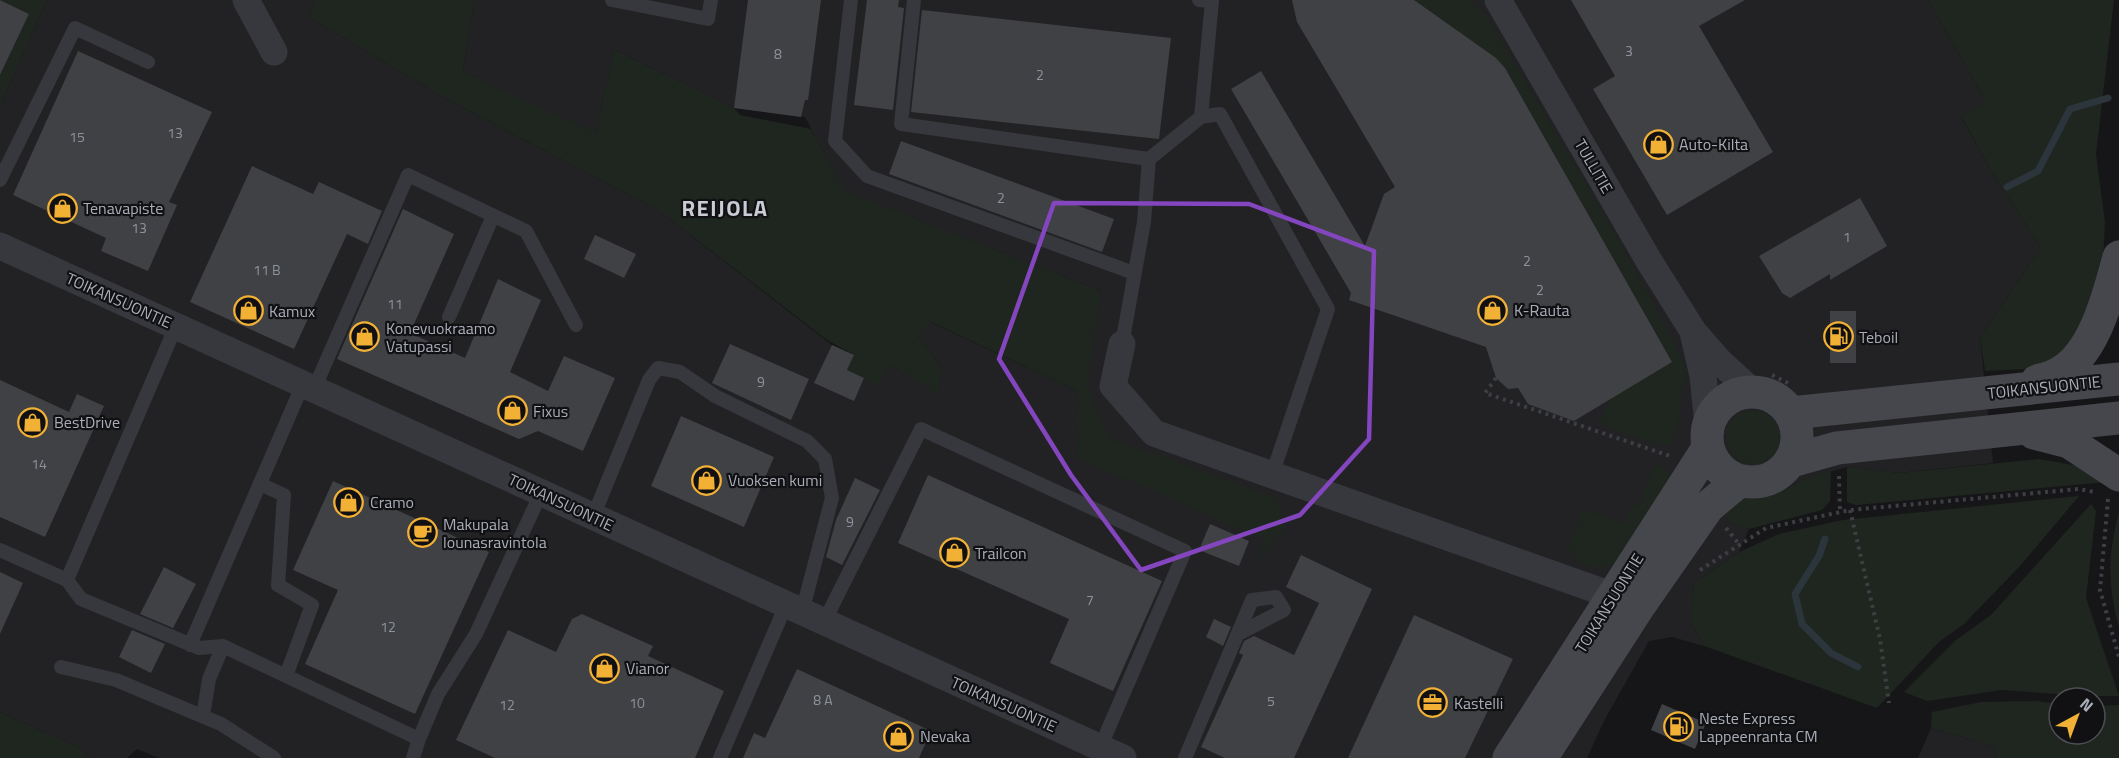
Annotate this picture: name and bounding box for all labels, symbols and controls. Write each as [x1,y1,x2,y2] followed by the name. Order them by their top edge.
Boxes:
[1625,40,1633,61] house number: 3
[774,43,782,64] house number: 8
[1036,64,1044,85] house number: 2
[167,122,183,143] house number: 13
[69,126,85,147] house number: 15
[1642,128,1674,160] shop icon: Auto-Kilta
[1679,132,1748,156] place label: Auto-Kilta
[1569,134,1619,198] street label: TULLITIE
[997,187,1005,208] house number: 2
[681,191,769,225] district label: REIJOLA
[46,192,78,224] shop icon: Tenavapiste
[83,196,163,220] place label: Tenavapiste
[131,217,147,238] house number: 13
[1843,226,1851,247] house number: 1
[1523,250,1531,271] house number: 2
[253,259,281,280] house number: 11 B
[62,266,176,334] street label: TOIKANSUONTIE
[1536,279,1544,300] house number: 2
[387,293,403,314] house number: 11
[1477,294,1509,326] shop icon: K-Rauta
[232,295,264,327] shop icon: Kamux
[1514,298,1570,322] place label: K-Rauta
[269,299,315,323] place label: Kamux
[386,316,496,358] place label: Konevuokraamo Vatupassi
[349,321,381,353] shop icon: Konevuokraamo Vatupassi
[1822,321,1854,353] fuel station icon: Teboil
[1859,325,1898,349] place label: Teboil
[1986,369,2102,405] street label: TOIKANSUONTIE
[757,371,765,392] house number: 9
[496,395,528,427] shop icon: Fixus
[533,399,568,423] place label: Fixus
[17,406,49,438] shop icon: BestDrive
[54,410,120,434] place label: BestDrive
[31,453,47,474] house number: 14
[691,464,723,496] shop icon: Vuoksen kumi
[504,467,618,537] street label: TOIKANSUONTIE
[728,468,822,492] place label: Vuoksen kumi
[333,486,365,518] shop icon: Cramo
[370,490,414,514] place label: Cramo
[846,511,854,532] house number: 9
[443,512,547,554] place label: Makupala lounasravintola
[406,517,438,549] cafe icon: Makupala lounasravintola
[938,537,970,569] shop icon: Trailcon
[975,541,1027,565] place label: Trailcon
[1569,548,1649,658] street label: TOIKANSUONTIE
[1086,589,1094,610] house number: 7
[380,616,396,637] house number: 12
[589,652,621,684] shop icon: Vianor
[626,656,670,680] place label: Vianor
[947,670,1061,738] street label: TOIKANSUONTIE
[2047,686,2107,746] north arrow
[1417,687,1449,719] office icon: Kastelli
[813,689,833,710] house number: 8 A
[1267,690,1275,711] house number: 5
[1454,691,1503,715] place label: Kastelli
[629,692,645,713] house number: 10
[2075,692,2099,717] text: N
[499,694,515,715] house number: 12
[1699,706,1818,748] place label: Neste Express Lappeenranta CM
[1662,711,1694,743] fuel station icon: Neste Express Lappeenranta CM
[883,720,915,752] shop icon: Nevaka
[920,724,970,748] place label: Nevaka

